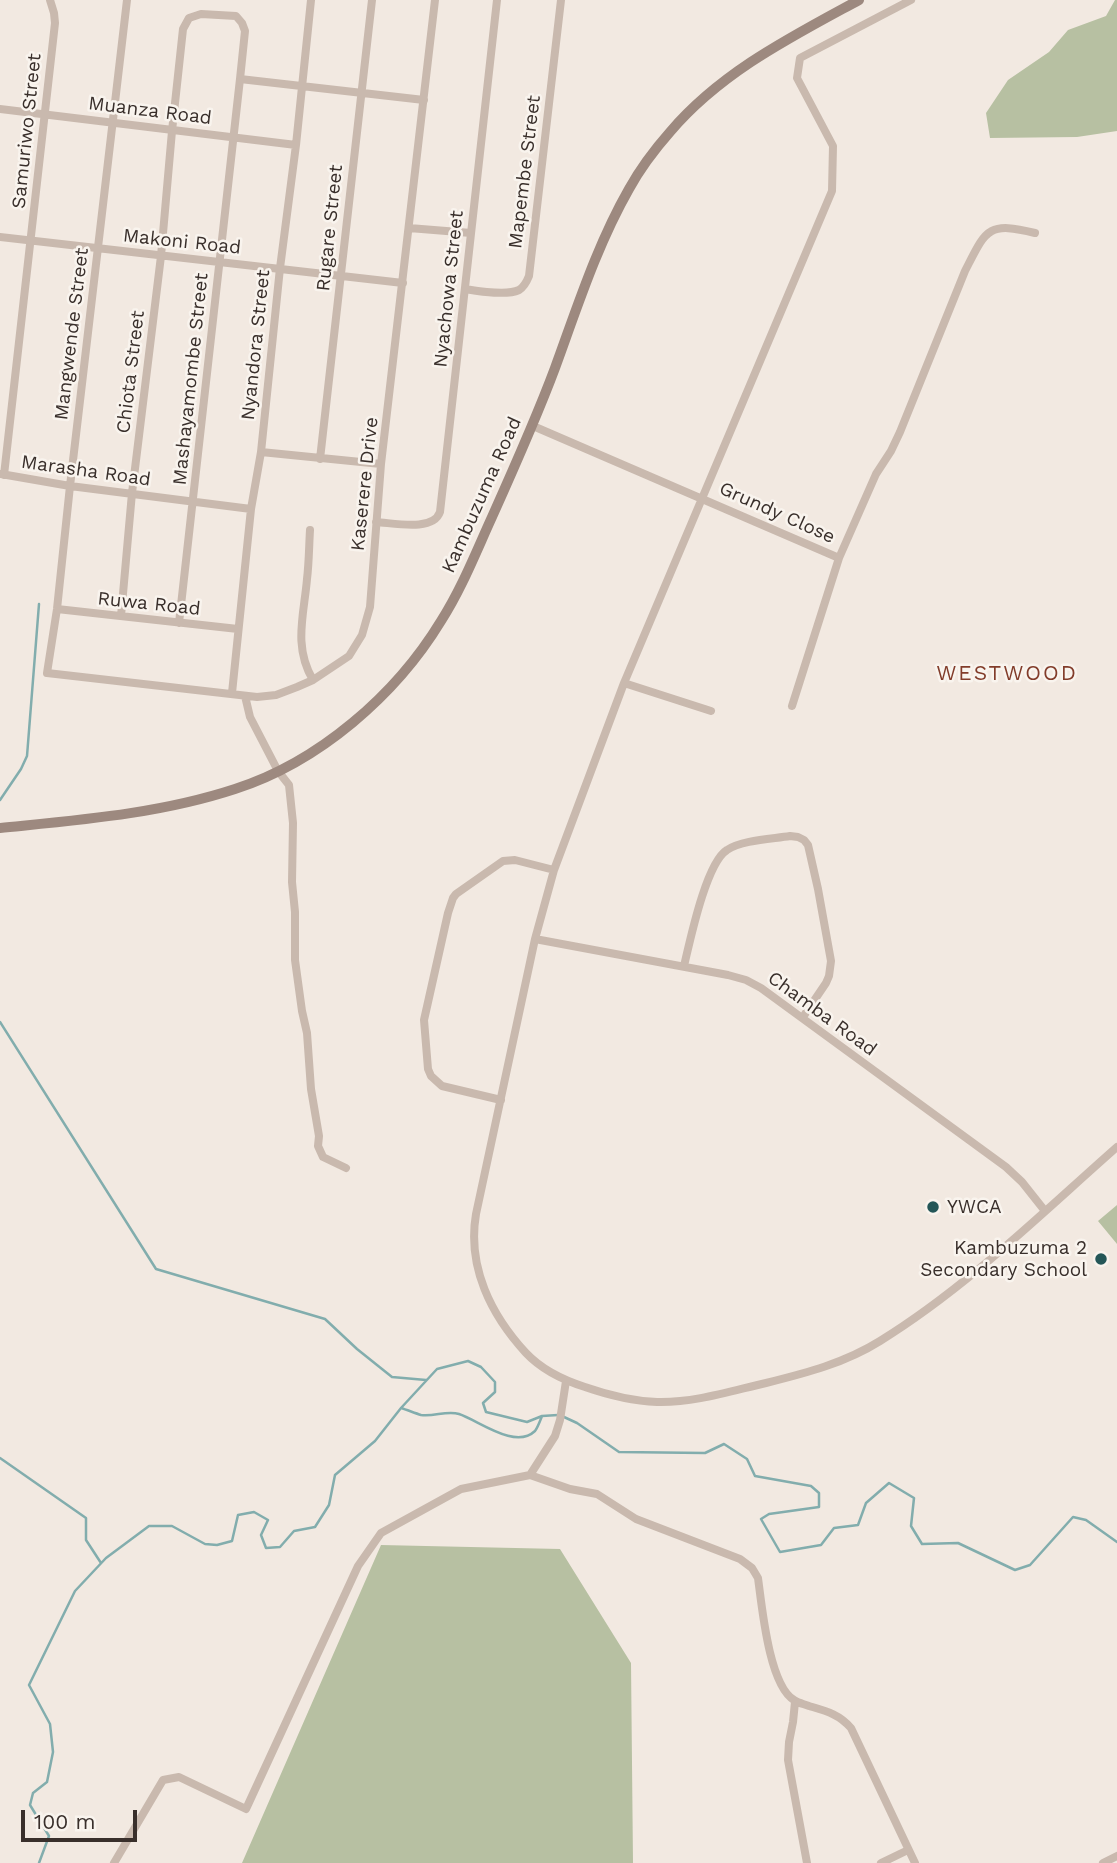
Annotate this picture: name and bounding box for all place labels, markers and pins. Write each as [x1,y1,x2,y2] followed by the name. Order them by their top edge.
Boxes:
[947,1196,1002,1218] place label: YWCA
[925,1199,941,1215] marker: YWCA
[920,1237,1087,1281] place label: Kambuzuma 2 Secondary School
[1093,1251,1109,1267] marker: Kambuzuma 2 Secondary School

